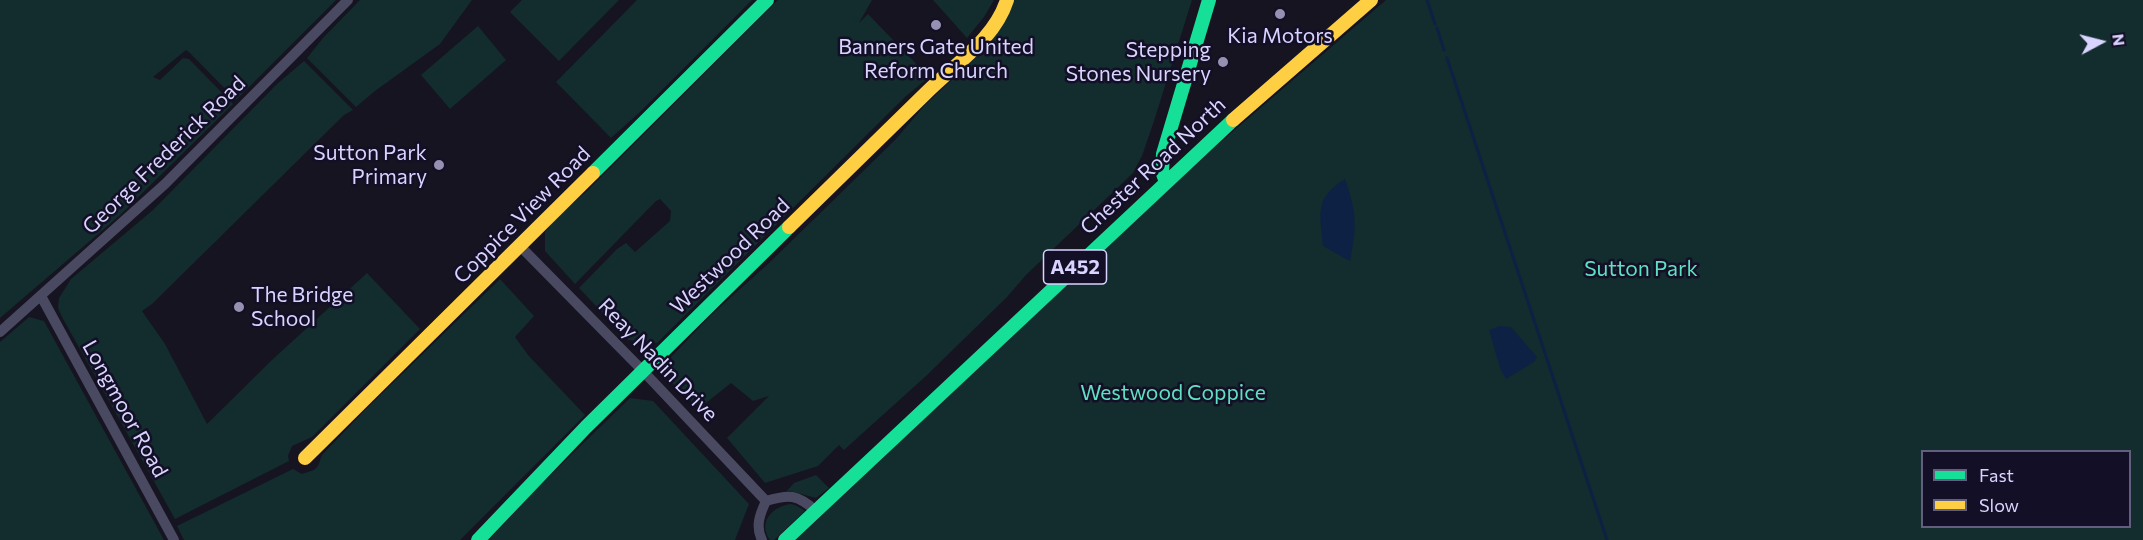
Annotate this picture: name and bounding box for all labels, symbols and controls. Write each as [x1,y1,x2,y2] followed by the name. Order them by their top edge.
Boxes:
[1273,7,1287,21] marker: Kia Motors
[2071,12,2131,72] north arrow
[929,18,943,32] marker: Banners Gate United Reform Church
[1227,23,1333,49] place label: Kia Motors
[2109,33,2130,47] text: N
[838,34,1034,84] place label: Banners Gate United Reform Church
[1066,37,1211,87] place label: Stepping Stones Nursery
[1216,55,1230,69] marker: Stepping Stones Nursery
[77,71,251,239] street label: George Frederick Road
[1075,92,1231,240] street label: Chester Road North
[313,140,427,190] place label: Sutton Park Primary
[448,141,596,289] street label: Coppice View Road
[432,158,446,172] marker: Sutton Park Primary
[665,193,795,319] street label: Westwood Road
[1044,250,1106,284] road number: A452
[1584,256,1698,282] park label: Sutton Park
[251,282,353,332] place label: The Bridge School
[593,293,723,427] street label: Reay Nadin Drive
[232,300,246,314] marker: The Bridge School
[77,336,173,482] street label: Longmoor Road
[1080,380,1266,406] park label: Westwood Coppice
[1921,450,2131,528] legend
[1979,464,2014,486] text: Fast
[1979,494,2019,516] text: Slow

